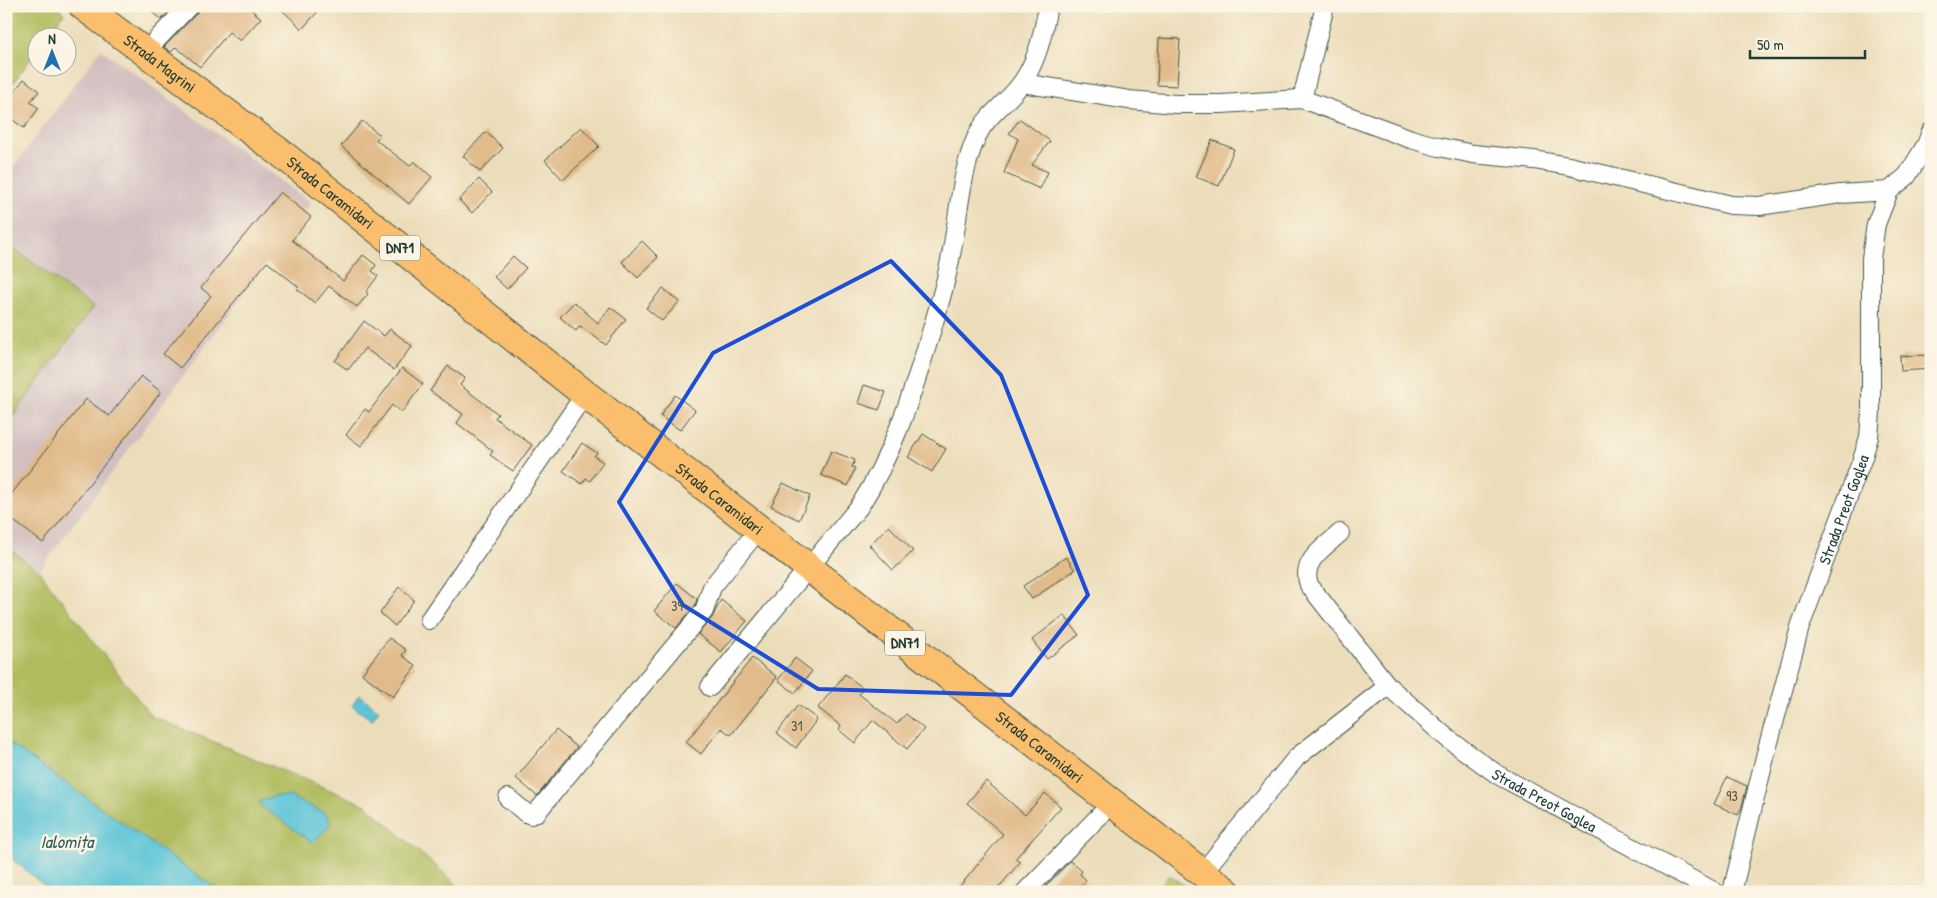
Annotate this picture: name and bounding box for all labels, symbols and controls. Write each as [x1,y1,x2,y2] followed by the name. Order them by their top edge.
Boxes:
[28,28,78,78] north arrow
[1750,28,1864,60] scale bar
[48,29,56,48] text: N
[119,29,201,98] street label: Strada Magrini
[1757,34,1784,55] text: 50 m
[282,151,379,234] street label: Strada Caramidari
[380,236,420,260] road number: DN71
[1813,451,1874,567] street label: Strada Preot Goglea
[671,457,768,540] street label: Strada Caramidari
[671,596,683,615] house number: 39
[885,630,925,656] road number: DN71
[991,706,1088,788] street label: Strada Caramidari
[791,716,803,735] house number: 31
[1488,763,1601,837] street label: Strada Preot Goglea
[1726,786,1738,805] house number: 93
[41,829,95,854] water label: Ialomița

